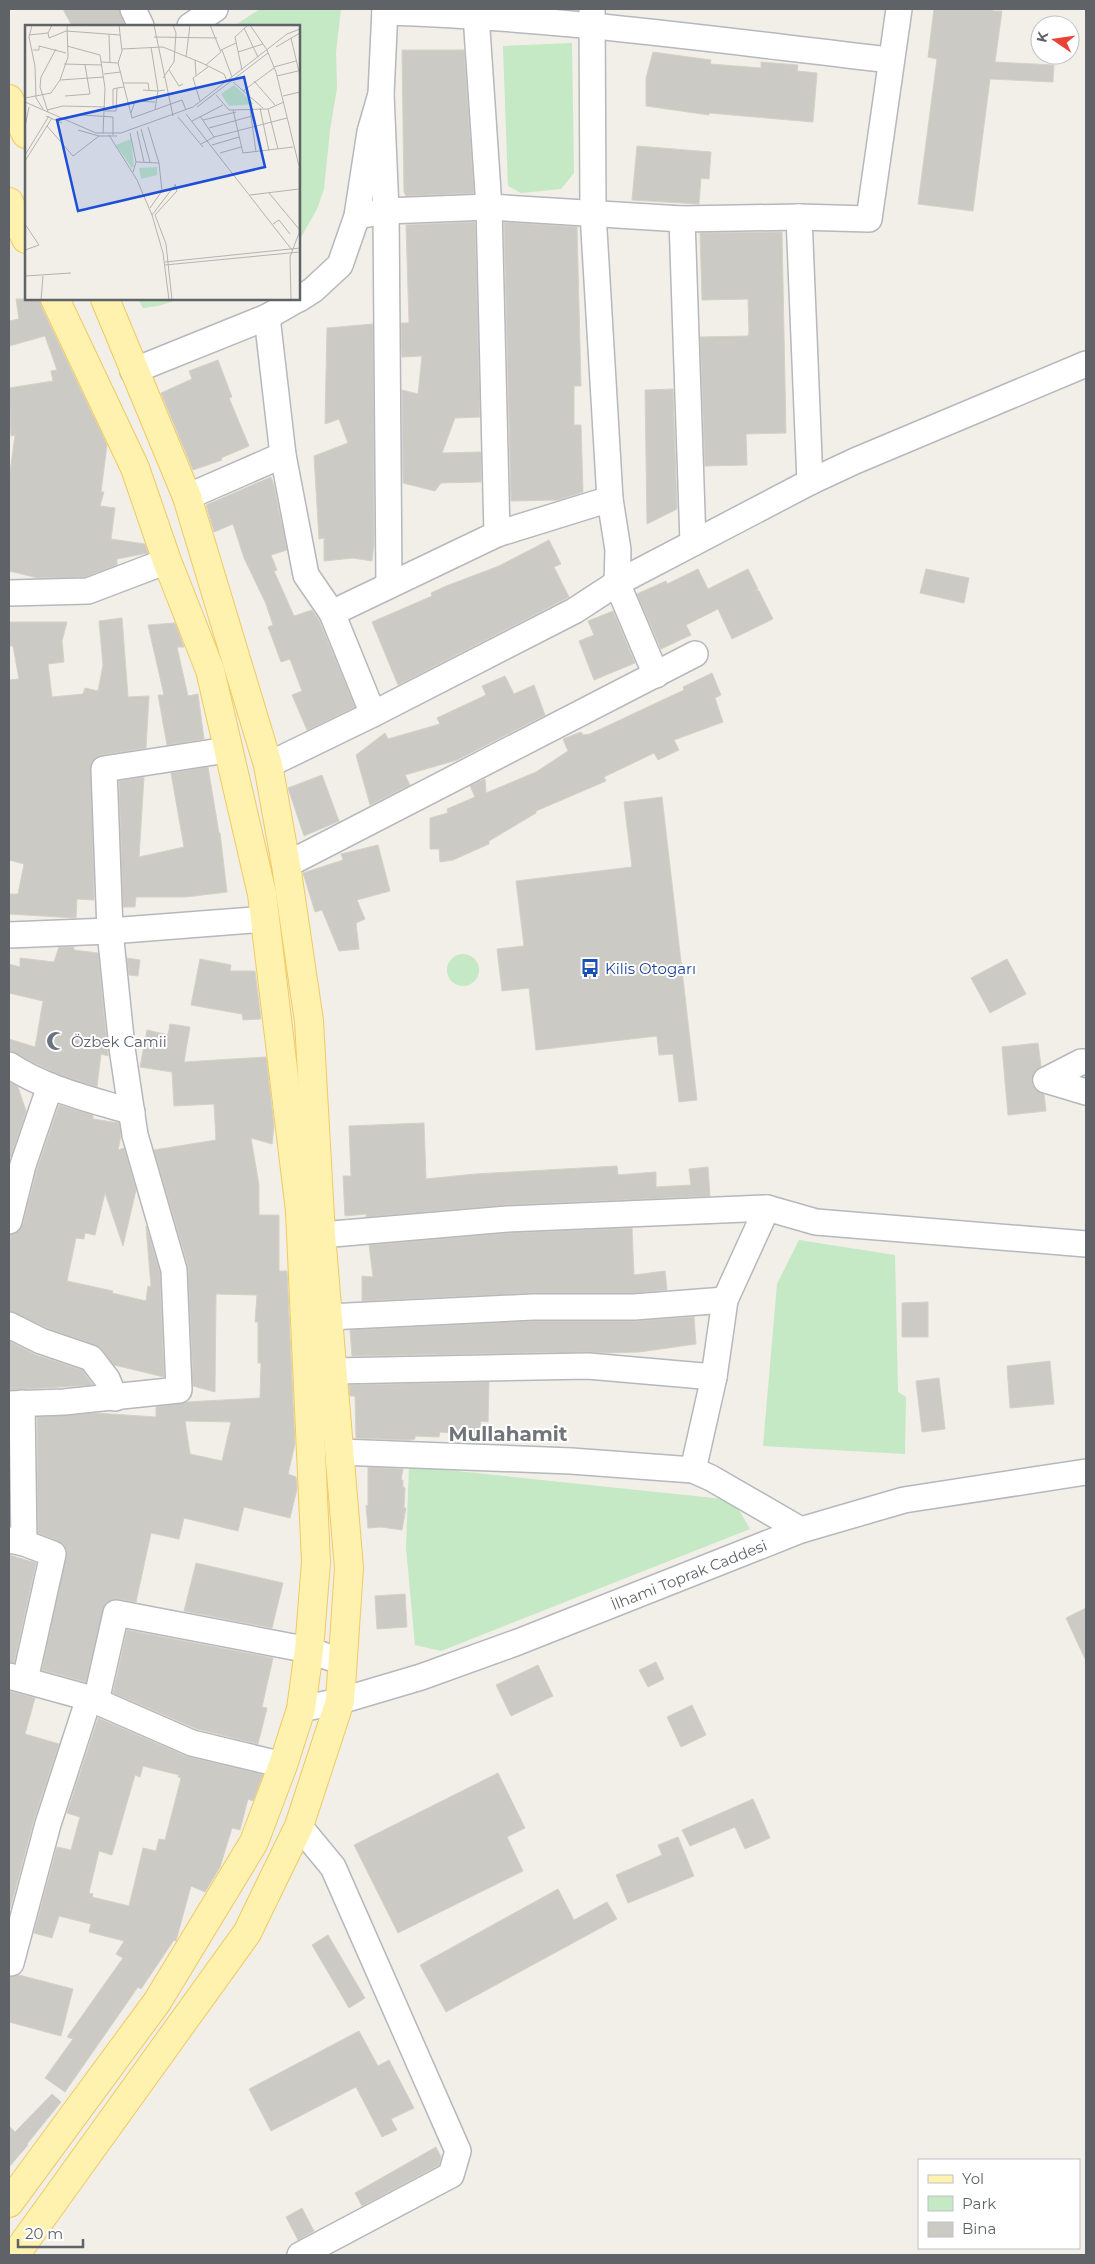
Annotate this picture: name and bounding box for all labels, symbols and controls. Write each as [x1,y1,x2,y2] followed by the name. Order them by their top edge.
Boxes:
[1030,15,1080,65] north arrow
[25,25,300,300] inset map
[1032,29,1052,44] text: K
[579,957,601,979] bus stop icon: Kilis Otogarı
[605,959,696,978] place label: Kilis Otogarı
[45,1030,67,1052] mosque icon: Özbek Camii
[71,1032,167,1051] place label: Özbek Camii
[448,1422,568,1446] district label: Mullahamit
[608,1535,769,1614] street label: İlhami Toprak Caddesi
[918,2159,1080,2249] legend
[962,2169,984,2188] text: Yol
[962,2194,996,2213] text: Park
[18,2216,82,2248] scale bar
[962,2219,996,2238] text: Bina
[25,2224,63,2243] text: 20 m

